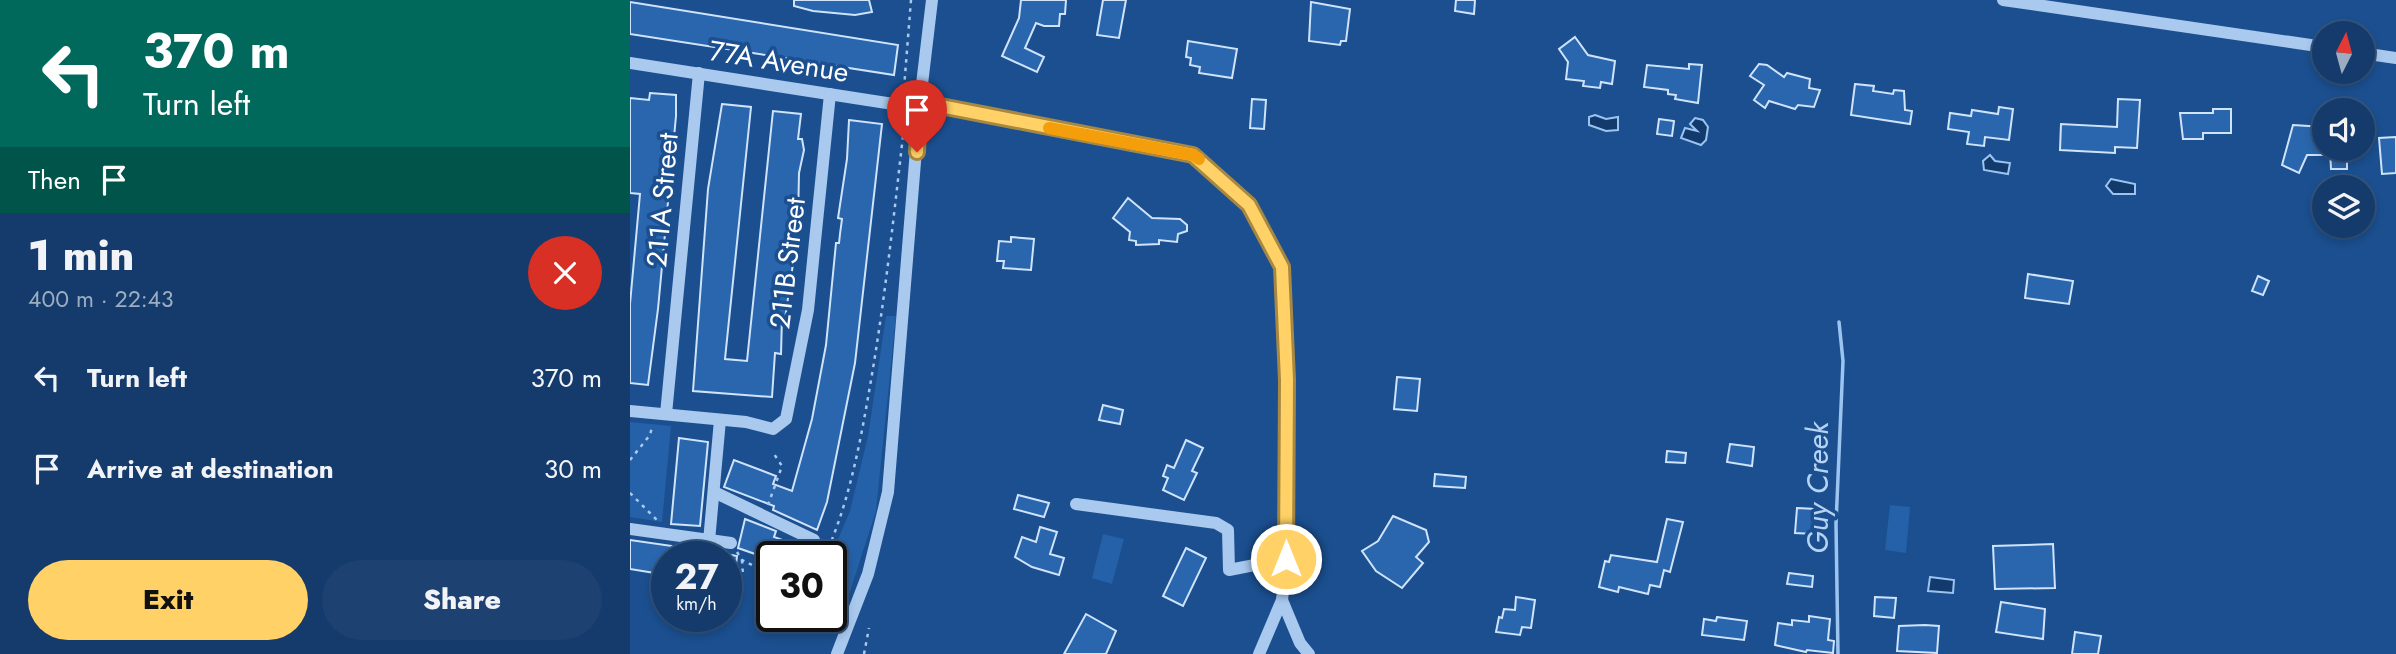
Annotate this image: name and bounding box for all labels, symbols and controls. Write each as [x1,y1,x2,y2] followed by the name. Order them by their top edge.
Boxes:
[143,16,290,86] text: 370 m
[2312,21,2375,84] north arrow
[2312,21,2375,238] map controls
[28,28,119,119] icon: left
[706,30,852,93] street label: 77A Avenue
[887,80,947,152] pin
[143,81,250,127] text: Turn left
[898,91,936,129] icon: arrive
[2312,98,2375,161] button: sound
[636,131,689,269] street label: 211A Street
[28,161,81,199] text: Then
[95,161,133,199] icon: arrive
[2312,175,2375,238] button: layers
[759,195,816,331] street label: 211B Street
[28,225,134,286] text: 1 min
[528,236,602,310] button: close
[28,282,174,316] text: 400 m · 22:43
[28,359,66,397] icon: left
[87,359,187,397] text: Turn left
[531,359,602,397] text: 370 m
[1796,421,1839,554] water label: Guy Creek
[28,450,66,488] icon: arrive
[87,450,334,488] text: Arrive at destination
[544,450,602,488] text: 30 m
[1249,522,1323,596] position arrow
[756,541,847,632] speed limit sign: 30
[674,552,719,602] text: 27
[28,560,308,640] button: Exit
[322,560,602,640] button: Share
[676,591,717,617] text: km/h

